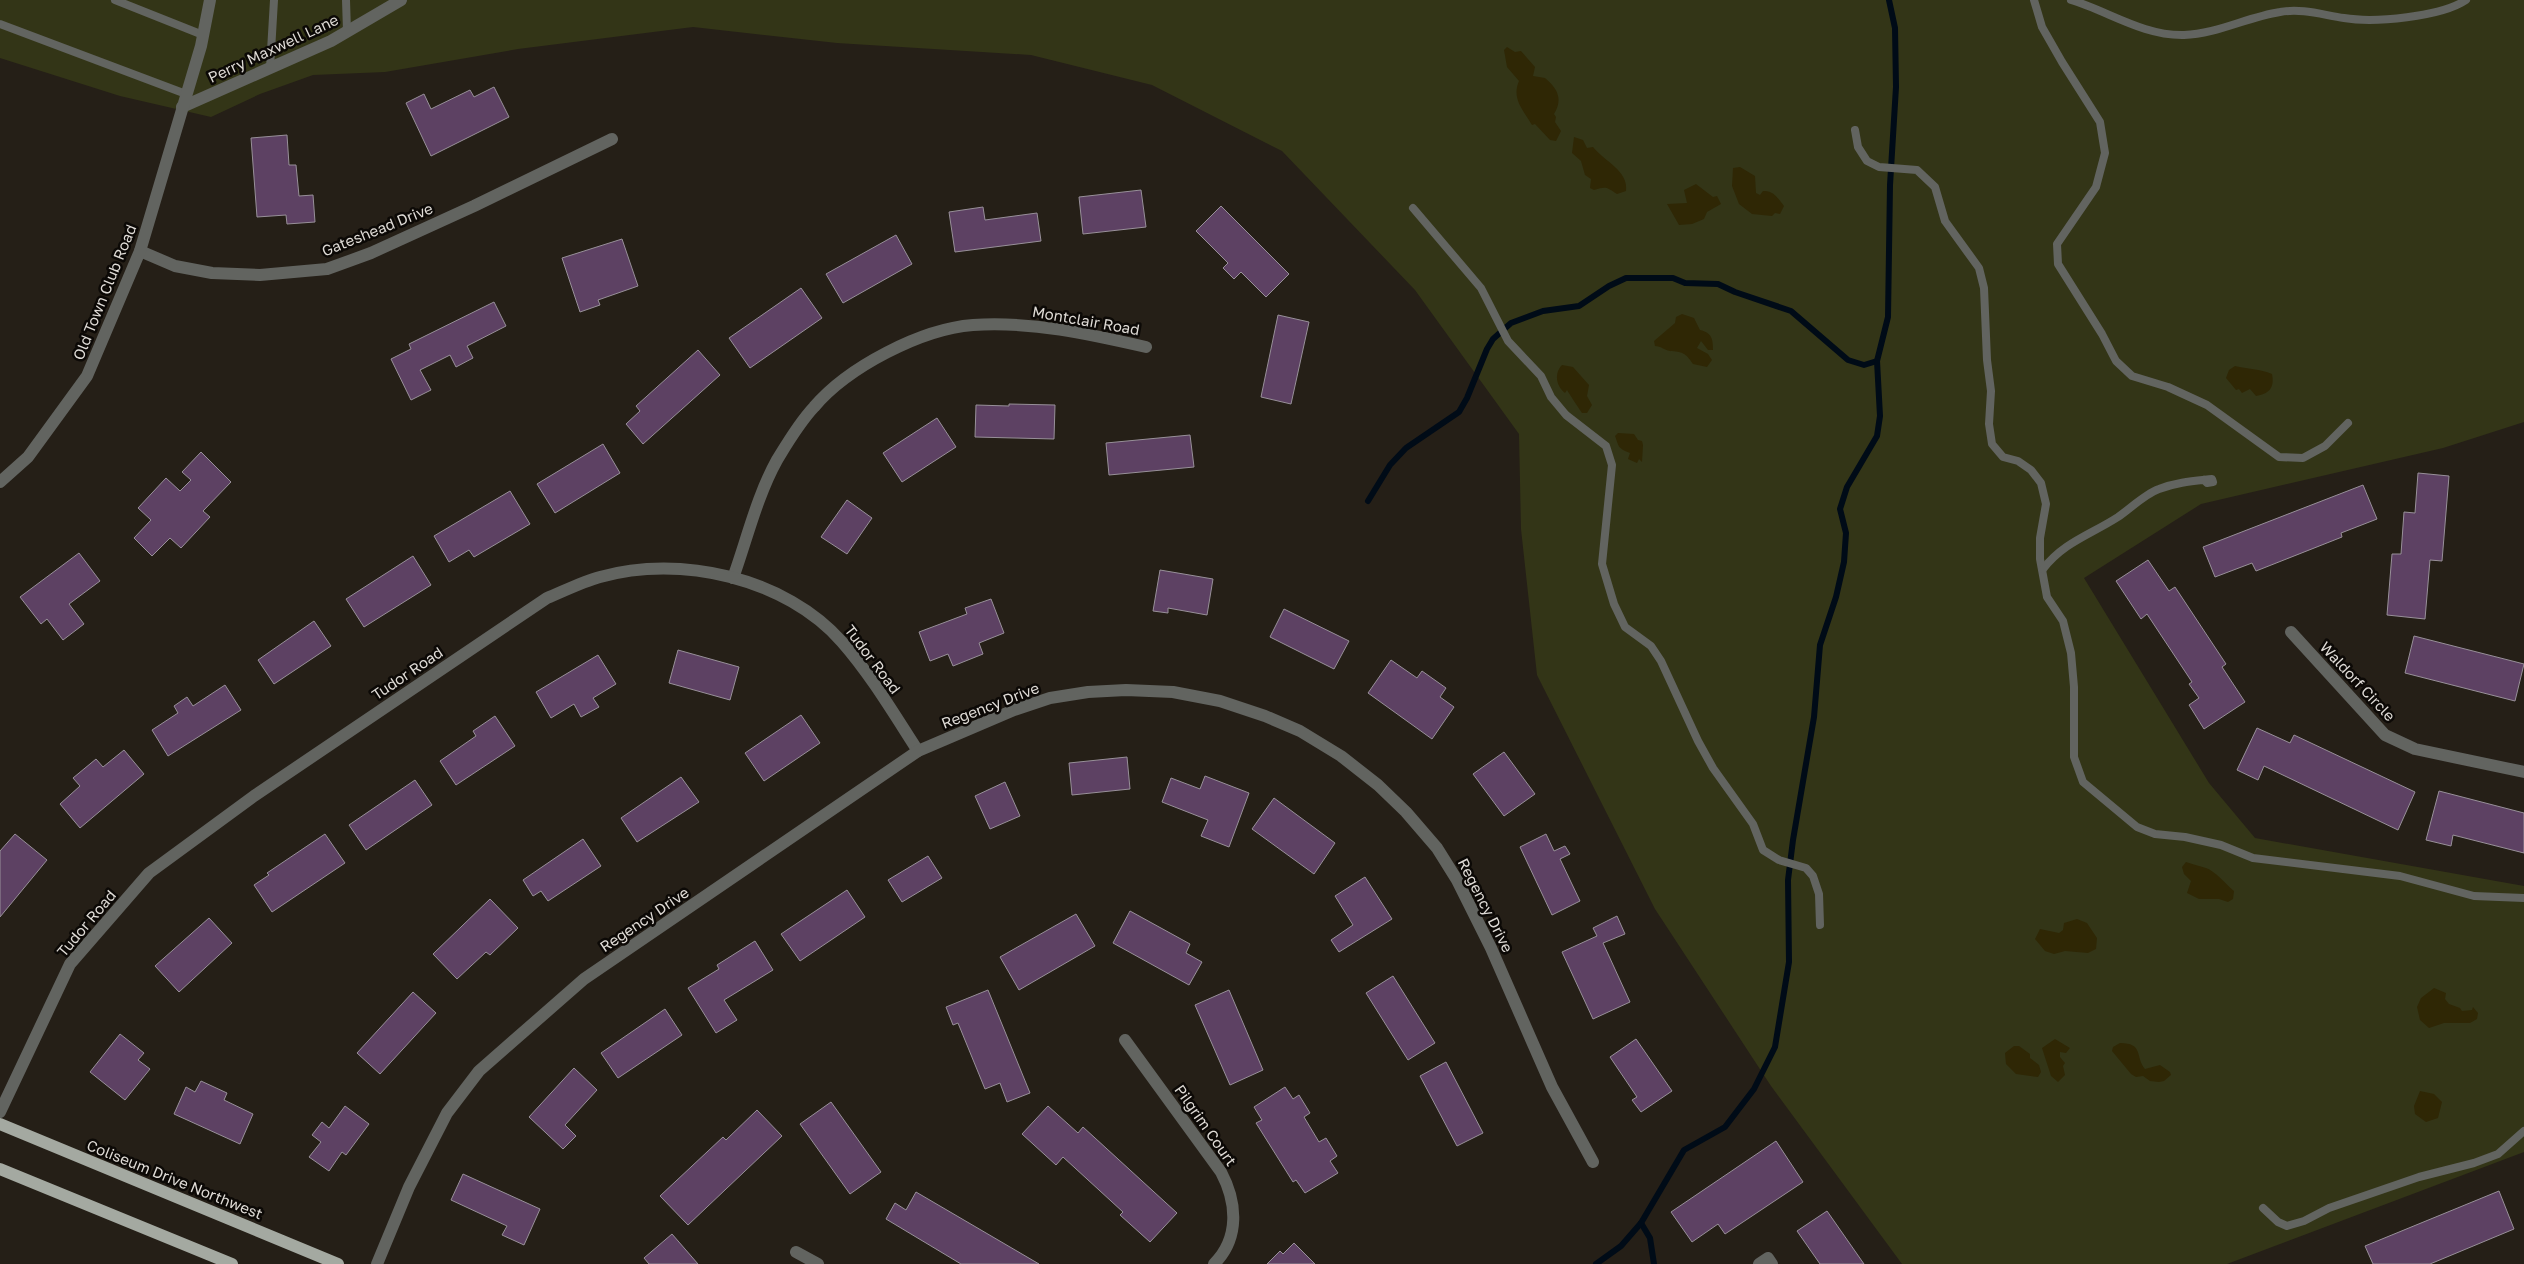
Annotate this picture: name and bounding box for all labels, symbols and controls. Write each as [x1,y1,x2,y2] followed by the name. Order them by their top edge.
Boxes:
[205,10,341,86] street label: Perry Maxwell Lane
[319,198,435,259] street label: Gateshead Drive
[69,222,139,362] street label: Old Town Club Road
[1031,302,1141,338] street label: Montclair Road
[841,621,905,697] street label: Tudor Road
[2317,638,2400,725] street label: Waldorf Circle
[368,643,446,703] street label: Tudor Road
[939,678,1042,732] street label: Regency Drive
[1455,855,1518,955] street label: Regency Drive
[596,883,692,955] street label: Regency Drive
[53,886,119,960] street label: Tudor Road
[1171,1081,1241,1169] street label: Pilgrim Court
[84,1135,266,1223] street label: Coliseum Drive Northwest

